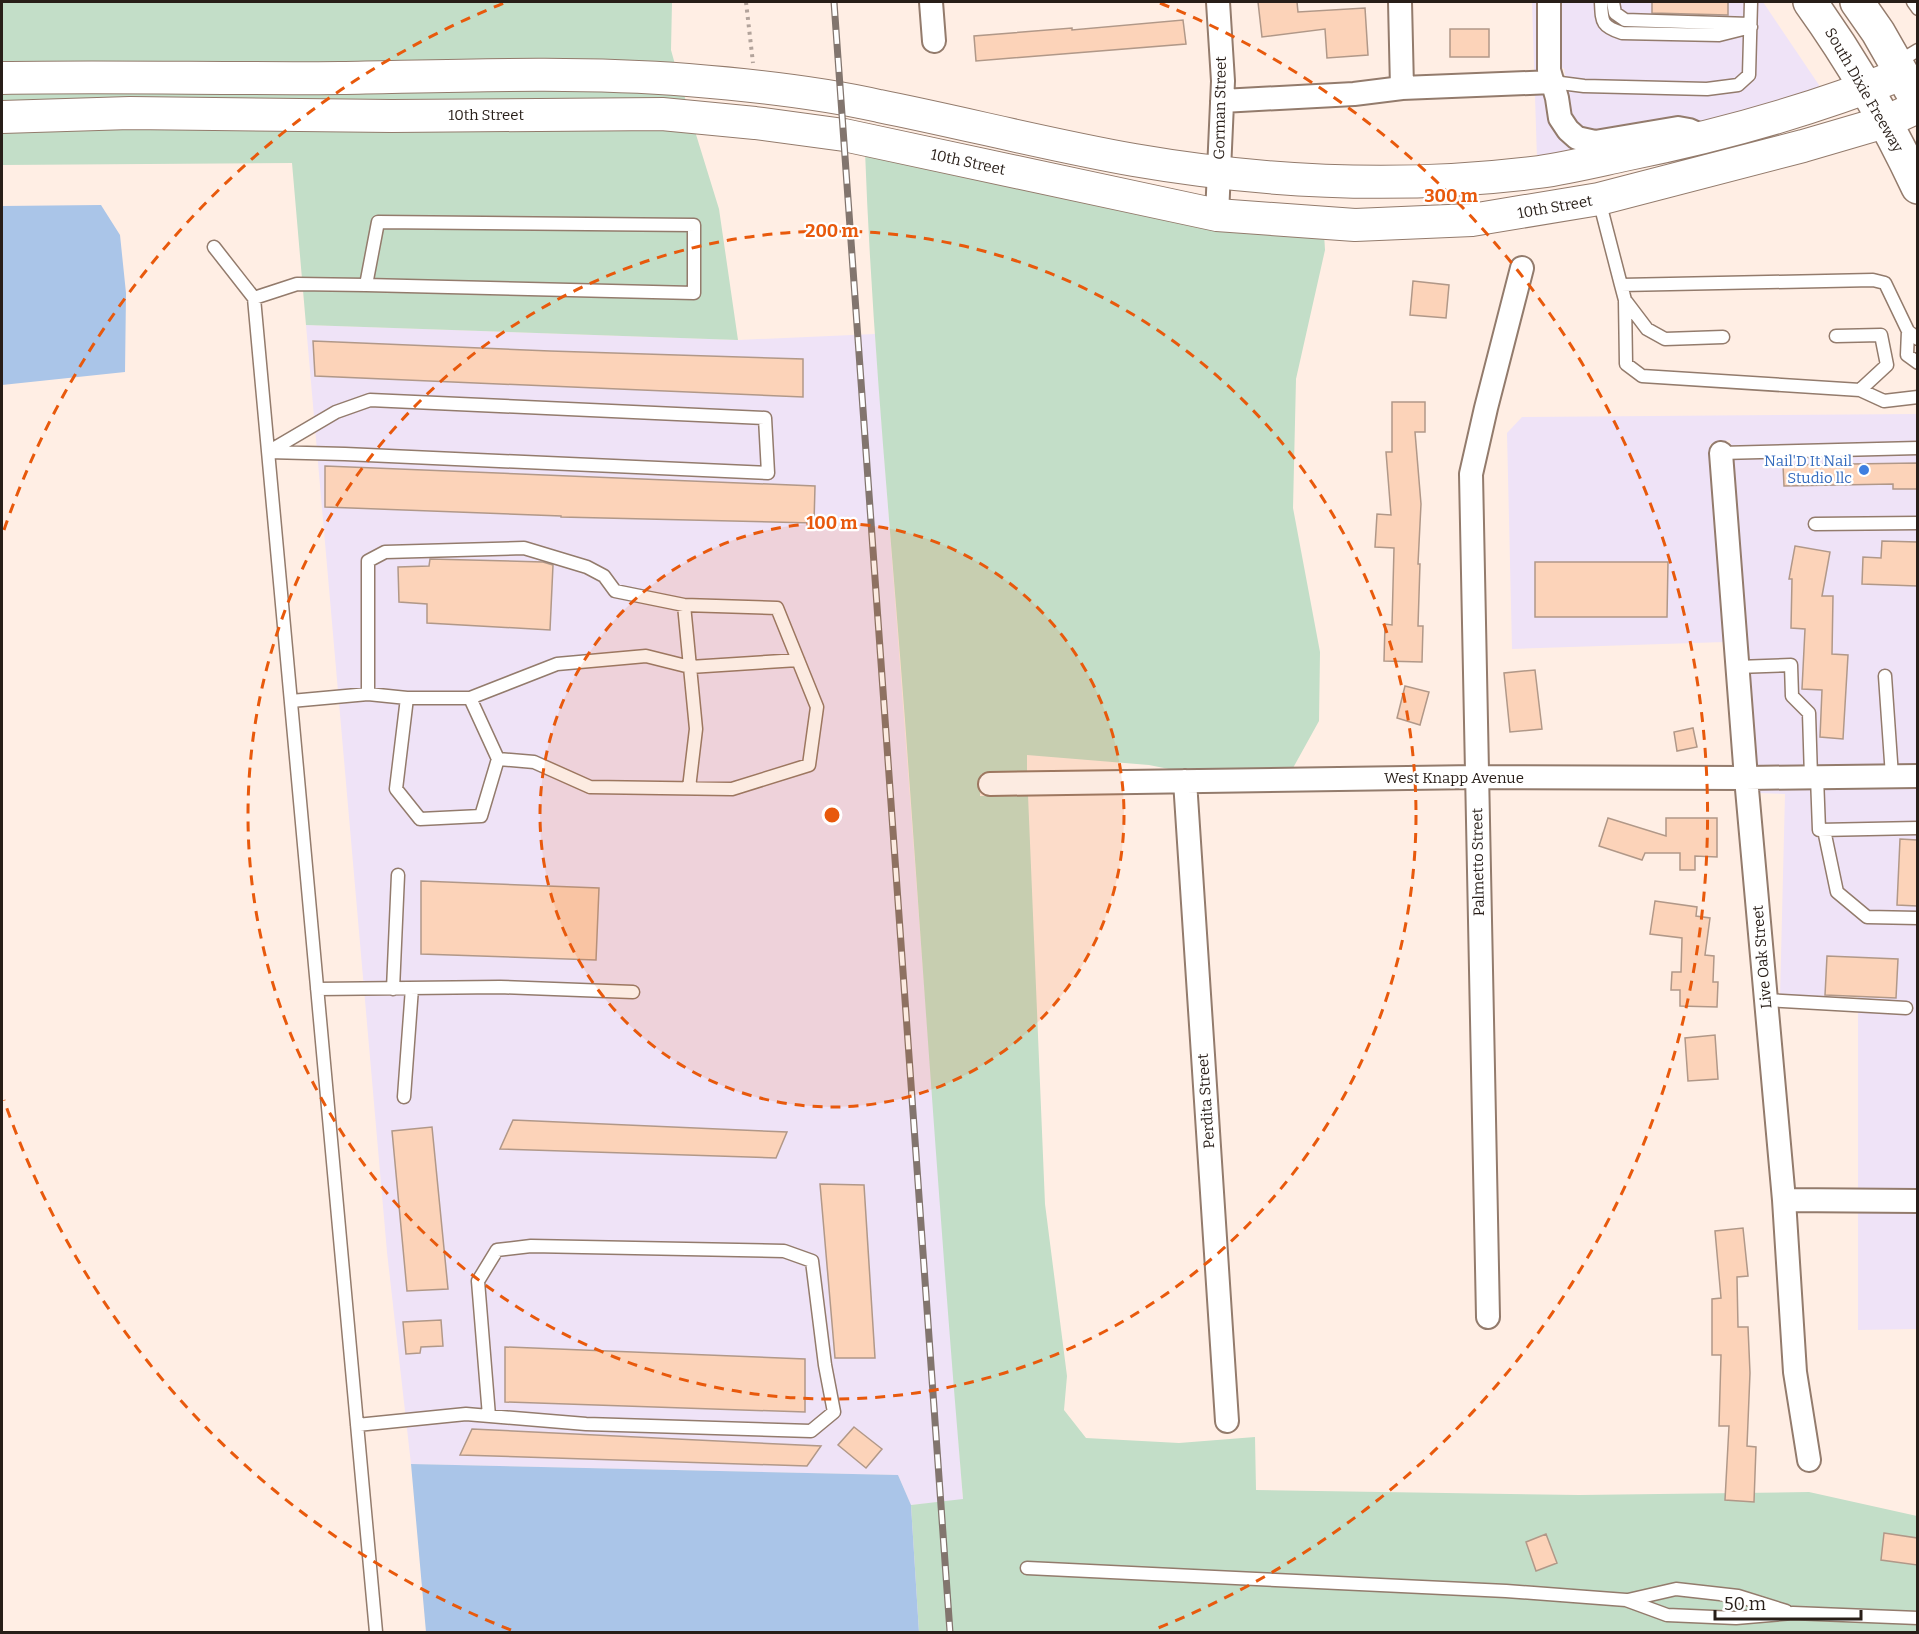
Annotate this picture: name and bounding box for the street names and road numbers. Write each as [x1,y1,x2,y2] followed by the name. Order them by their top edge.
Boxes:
[1821,25,1907,155] street label: South Dixie Freeway
[1210,56,1230,160] street label: Gorman Street
[448,106,524,124] street label: 10th Street
[929,145,1007,179] street label: 10th Street
[1516,191,1594,222] street label: 10th Street
[1384,769,1524,787] street label: West Knapp Avenue
[1468,807,1488,916] street label: Palmetto Street
[1748,904,1775,1010] street label: Live Oak Street
[1194,1052,1218,1149] street label: Perdita Street

